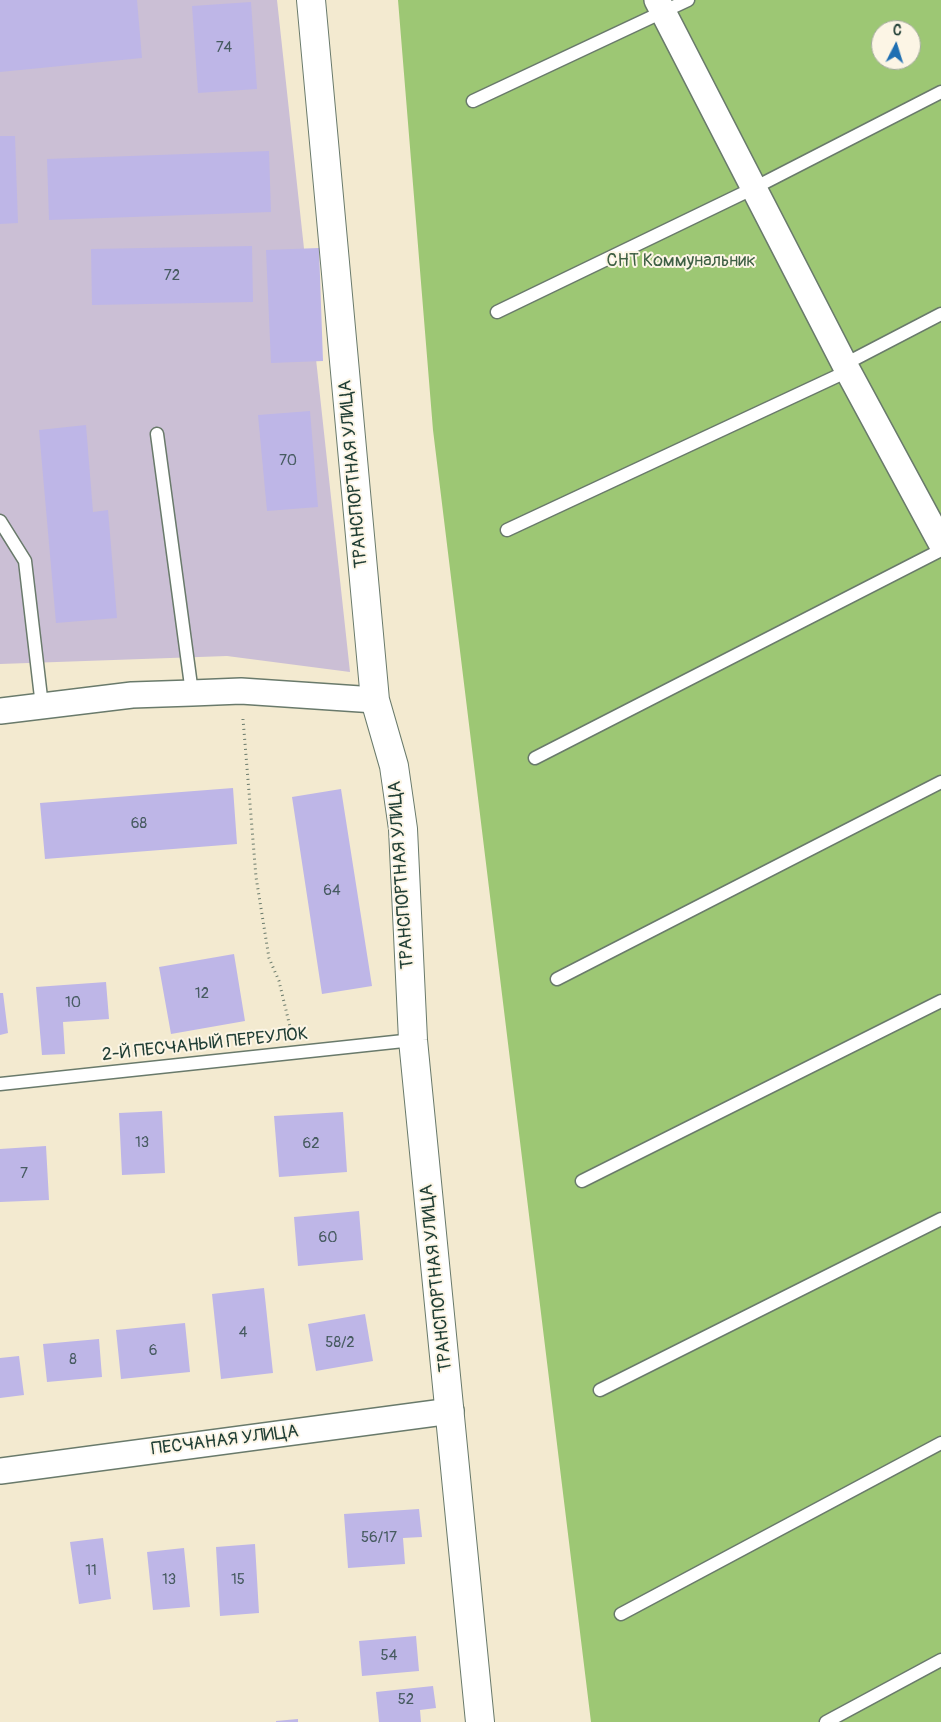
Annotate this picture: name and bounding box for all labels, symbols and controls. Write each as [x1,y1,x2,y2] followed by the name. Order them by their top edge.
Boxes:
[871,20,921,70] north arrow
[892,22,902,39] text: С
[216,39,232,57] house number: 74
[606,250,756,272] park label: СНТ Коммунальник
[164,267,180,285] house number: 72
[335,379,373,569] street label: ТРАНСПОРТНАЯ УЛИЦА
[279,452,297,470] house number: 70
[385,780,419,970] street label: ТРАНСПОРТНАЯ УЛИЦА
[131,815,147,833] house number: 68
[323,882,341,900] house number: 64
[195,985,209,1003] house number: 12
[65,994,81,1012] house number: 10
[101,1023,309,1067] street label: 2-Й ПЕСЧАНЫЙ ПЕРЕУЛОК
[135,1134,149,1152] house number: 13
[302,1135,320,1153] house number: 62
[20,1165,28,1183] house number: 7
[416,1183,458,1373] street label: ТРАНСПОРТНАЯ УЛИЦА
[319,1229,337,1247] house number: 60
[239,1324,247,1342] house number: 4
[325,1334,355,1352] house number: 58/2
[149,1342,157,1360] house number: 6
[69,1351,77,1369] house number: 8
[150,1421,300,1461] street label: ПЕСЧАНАЯ УЛИЦА
[361,1529,397,1547] house number: 56/17
[85,1562,97,1580] house number: 11
[162,1571,176,1589] house number: 13
[231,1571,245,1589] house number: 15
[381,1647,397,1665] house number: 54
[398,1691,414,1709] house number: 52

